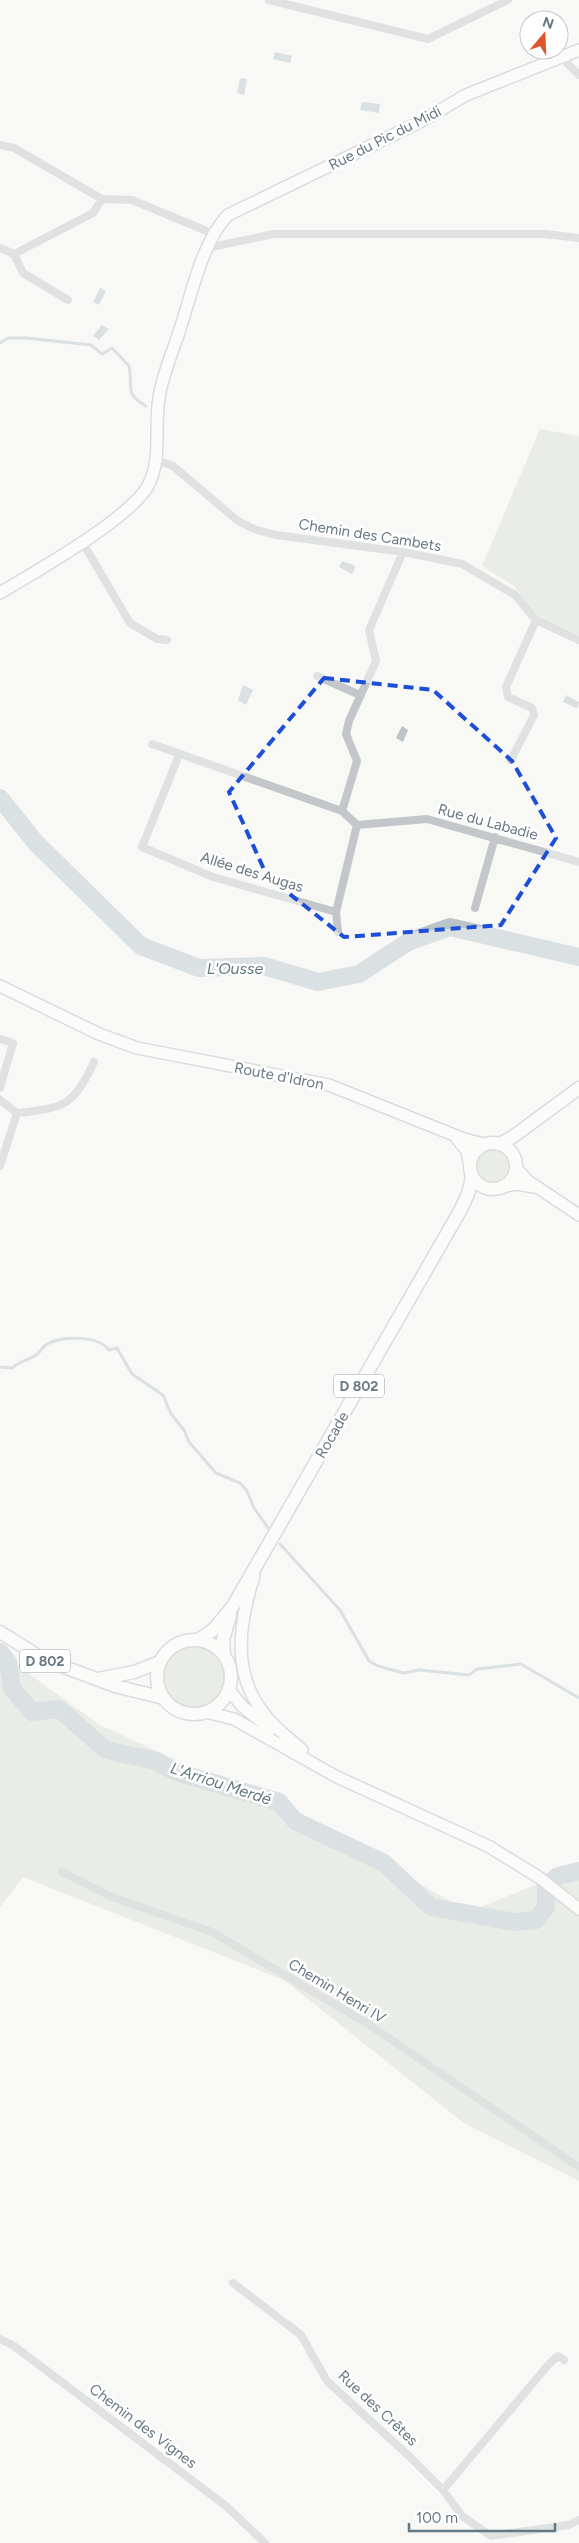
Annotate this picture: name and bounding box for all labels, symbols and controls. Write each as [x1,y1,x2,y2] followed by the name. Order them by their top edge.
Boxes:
[519,10,569,60] north arrow
[540,13,556,33] text: N
[326,102,444,174] street label: Rue du Pic du Midi
[297,515,443,555] street label: Chemin des Cambets
[436,800,540,844] street label: Rue du Labadie
[198,848,306,896] street label: Allée des Augas
[207,959,264,978] water label: L'Ousse
[233,1059,325,1093] street label: Route d'Idron
[334,1374,384,1398] road number: D 802
[311,1408,353,1462] street label: Rocade
[20,1650,70,1672] road number: D 802
[168,1758,274,1809] water label: L'Arriou Merdé
[285,1955,389,2027] street label: Chemin Henri IV
[334,2367,422,2449] street label: Rue des Crêtes
[86,2380,200,2472] street label: Chemin des Vignes
[409,2500,555,2532] scale bar
[416,2509,458,2527] text: 100 m

